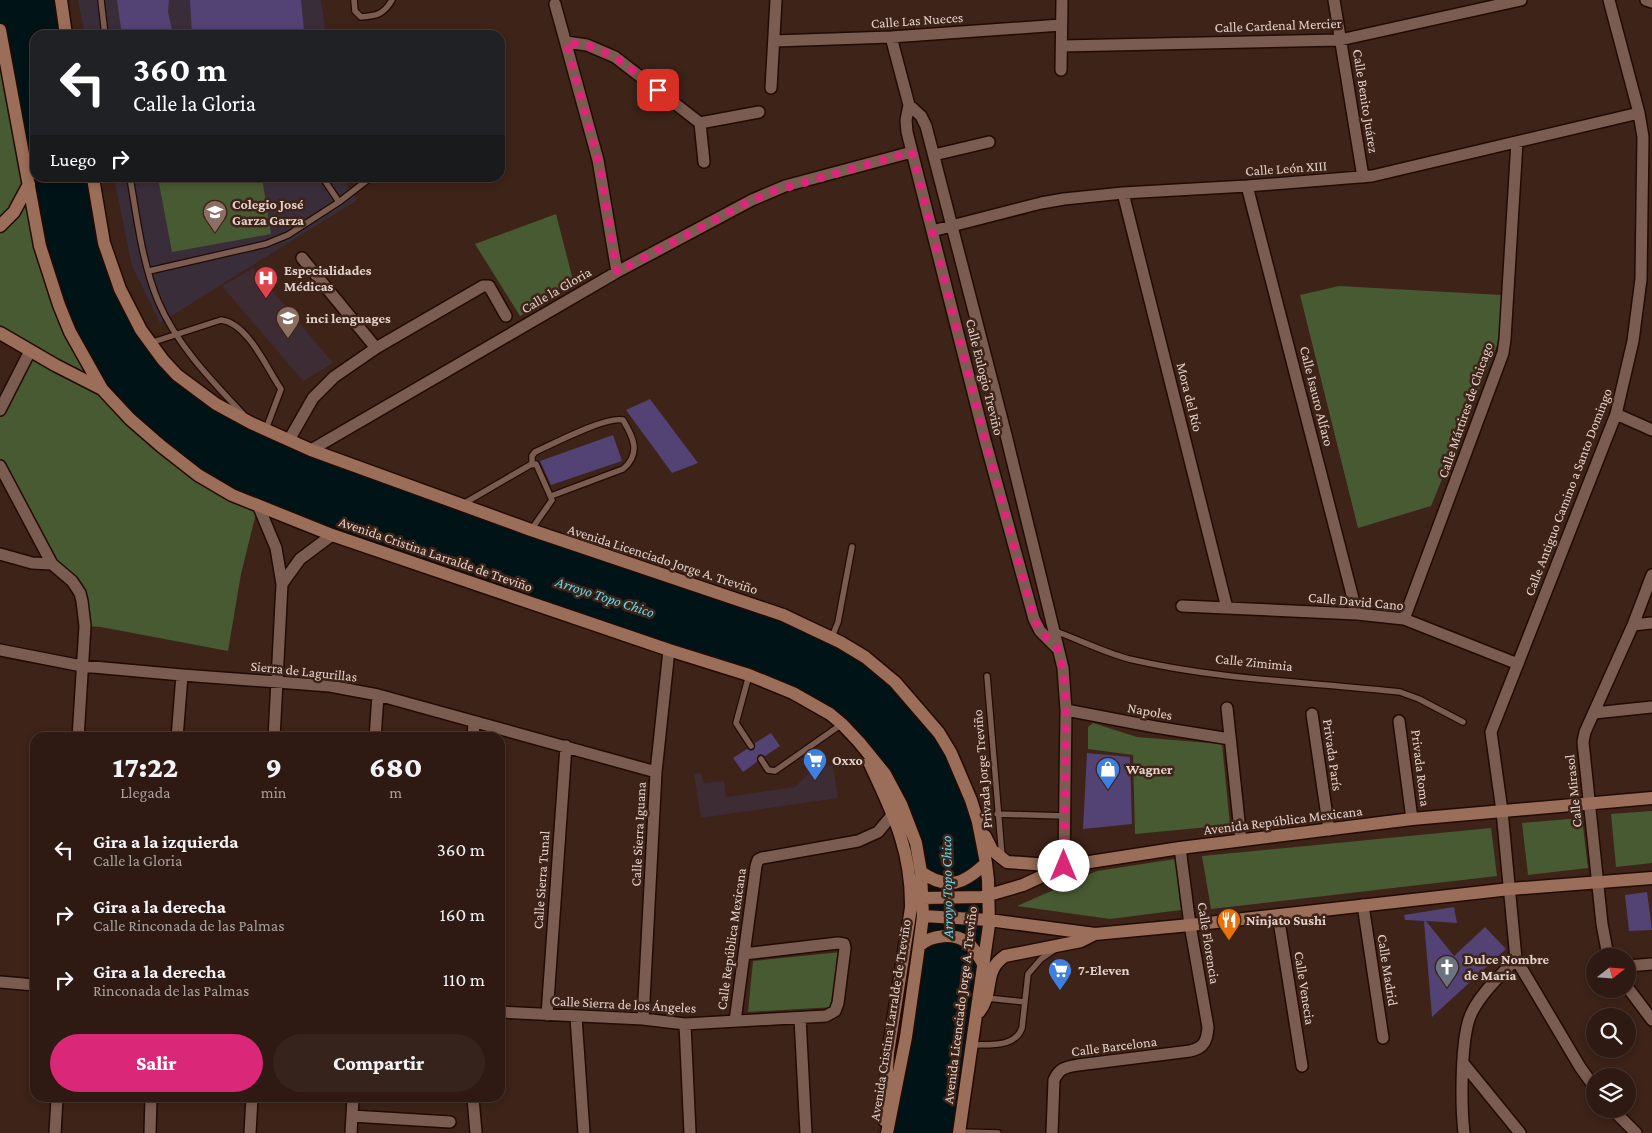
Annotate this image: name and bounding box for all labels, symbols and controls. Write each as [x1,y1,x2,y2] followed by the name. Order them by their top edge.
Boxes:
[870,9,964,31] street label: Calle Las Nueces
[1214,15,1342,35] street label: Calle Cardenal Mercier
[1350,48,1382,154] street label: Calle Benito Juárez
[50,50,115,115] icon: left
[133,50,227,89] text: 360 m
[637,69,679,111] pin
[644,76,672,104] icon: arrive
[133,91,256,116] text: Calle la Gloria
[106,145,134,173] icon: right
[50,149,96,170] text: Luego
[1245,157,1327,179] street label: Calle León XIII
[232,196,304,228] place label: Colegio José Garza Garza
[202,199,228,233] school or university icon: Colegio José Garza Garza
[284,262,372,294] place label: Especialidades Médicas
[518,263,594,316] street label: Calle la Gloria
[253,265,279,299] hospital icon: Especialidades Médicas
[275,305,301,339] school or university icon: inci lenguages
[306,310,391,326] place label: inci lenguages
[963,317,1007,437] street label: Calle Eulogio Treviño
[1434,340,1496,480] street label: Calle Mártires de Chicago
[1297,344,1337,448] street label: Calle Isauro Alfaro
[1174,361,1206,433] street label: Mora del Río
[1521,386,1615,598] street label: Calle Antiguo Camino a Santo Domingo
[337,513,535,595] street label: Avenida Cristina Larralde de Treviño
[566,521,760,597] street label: Avenida Licenciado Jorge A. Treviño
[552,573,656,621] water label: Arroyo Topo Chico
[1308,589,1404,613] street label: Calle David Cano
[1214,650,1294,674] street label: Calle Zimimia
[250,657,358,685] street label: Sierra de Lagurillas
[1126,699,1174,723] street label: Napoles
[969,709,995,829] street label: Privada Jorge Treviño
[1320,718,1346,792] street label: Privada París
[1408,729,1434,808] street label: Privada Roma
[802,747,828,781] supermarket icon: Oxxo
[113,750,178,783] text: 17:22
[265,750,282,783] text: 9
[369,750,422,783] text: 680
[832,752,863,768] place label: Oxxo
[1561,753,1585,828] street label: Calle Mirasol
[1095,756,1121,790] shop icon: Wagner
[1125,761,1173,777] place label: Wagner
[627,781,649,887] street label: Calle Sierra Iguana
[120,784,170,801] text: Llegada
[261,784,286,801] text: min
[389,784,402,801] text: m
[1203,802,1364,838] street label: Avenida República Mexicana
[530,830,552,930] street label: Calle Sierra Tunal
[93,831,239,852] text: Gira a la izquierda
[50,836,78,864] icon: left
[938,836,957,939] water label: Arroyo Topo Chico
[437,839,485,860] text: 360 m
[1037,839,1089,891] position arrow
[93,852,182,869] text: Calle la Gloria
[713,867,749,1011] street label: Calle República Mexicana
[93,896,226,917] text: Gira a la derecha
[50,901,78,929] icon: right
[1195,901,1223,986] street label: Calle Florencia
[439,904,485,925] text: 160 m
[940,905,980,1105] street label: Avenida Licenciado Jorge A. Treviño
[1216,907,1242,941] restaurant icon: Ninjato Sushi
[1246,912,1326,929] place label: Ninjato Sushi
[93,917,284,934] text: Calle Rinconada de las Palmas
[866,918,914,1122] street label: Avenida Cristina Larralde de Treviño
[1374,933,1402,1008] street label: Calle Madrid
[1586,948,1636,998] north arrow
[1586,948,1636,1118] map controls
[1291,950,1319,1026] street label: Calle Venecia
[1464,951,1549,983] place label: Dulce Nombre de Maria
[1434,954,1460,988] church icon: Dulce Nombre de Maria
[1047,957,1073,991] supermarket icon: 7-Eleven
[93,961,226,982] text: Gira a la derecha
[1078,962,1129,978] place label: 7-Eleven
[50,966,78,994] icon: right
[443,969,485,990] text: 110 m
[93,982,249,999] text: Rinconada de las Palmas
[551,992,697,1016] street label: Calle Sierra de los Ángeles
[1586,1008,1636,1058] button: search
[1070,1033,1158,1059] street label: Calle Barcelona
[50,1034,263,1092] button: Salir
[273,1034,485,1092] button: Compartir
[1586,1068,1636,1118] button: layers

